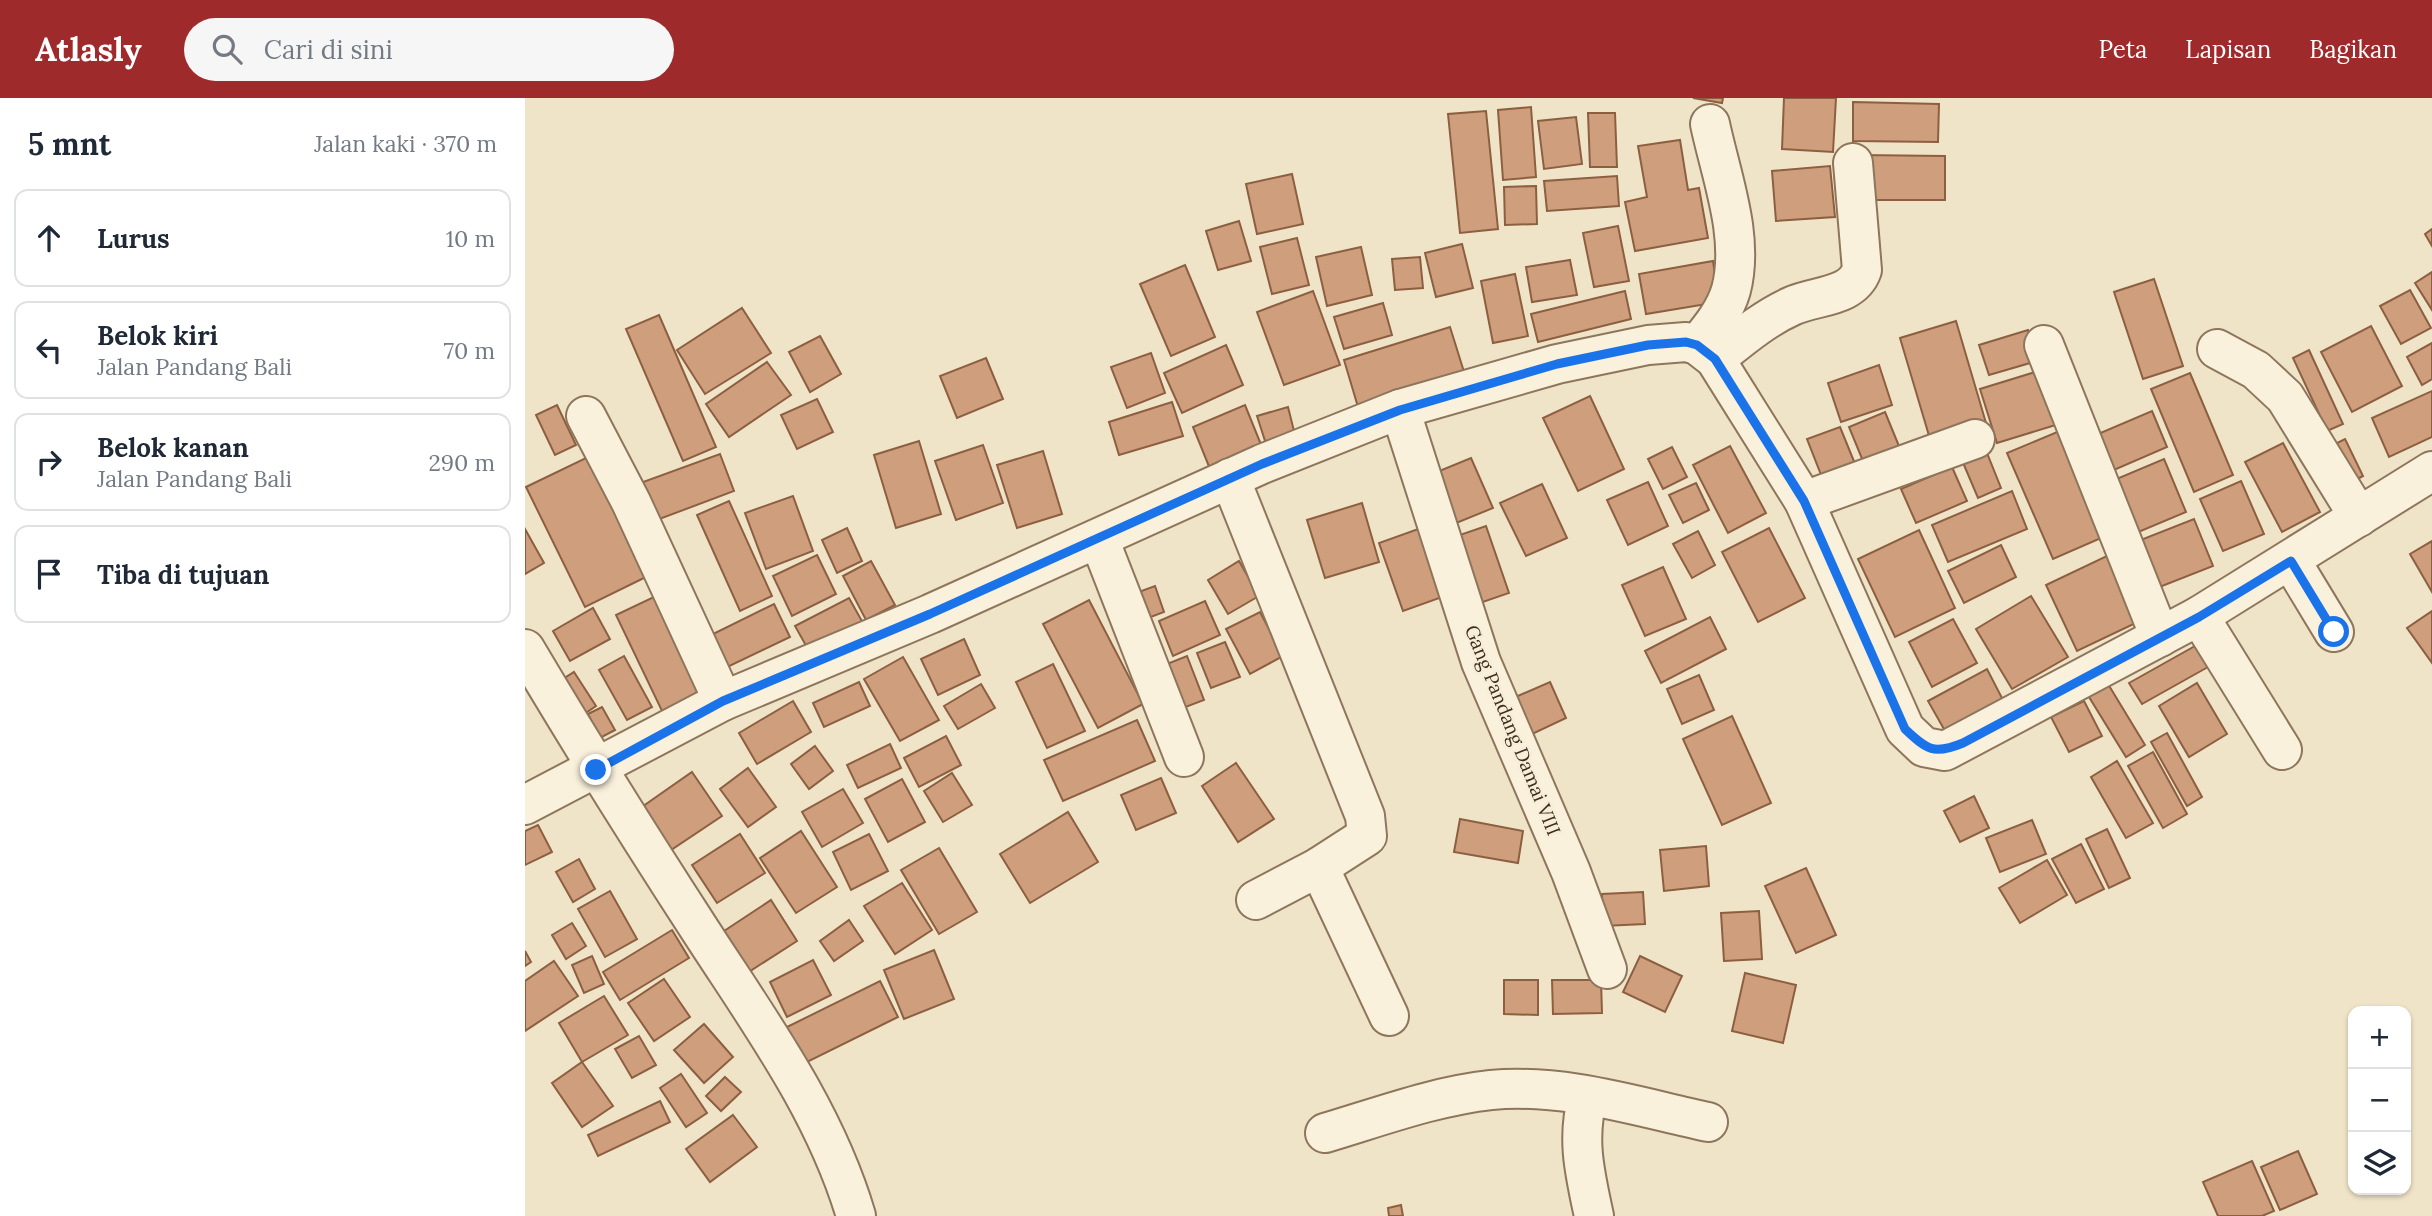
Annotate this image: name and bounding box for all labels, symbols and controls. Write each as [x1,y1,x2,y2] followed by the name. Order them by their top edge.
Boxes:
[184,18,674,81] search box
[35,28,142,70] text: Atlasly
[208,30,246,68] icon: search
[264,33,393,66] text: Cari di sini
[2099,34,2147,65] text: Peta
[2185,34,2271,65] text: Lapisan
[2309,34,2397,65] text: Bagikan
[28,125,111,163] text: 5 mnt
[314,129,497,158] text: Jalan kaki · 370 m
[30,219,68,257] icon: ahead
[97,222,170,255] text: Lurus
[446,224,495,253] text: 10 m
[97,319,218,352] text: Belok kiri
[30,331,68,369] icon: left
[444,336,495,365] text: 70 m
[97,352,292,381] text: Jalan Pandang Bali
[97,431,249,464] text: Belok kanan
[30,443,68,481] icon: right
[428,448,495,477] text: 290 m
[97,464,292,493] text: Jalan Pandang Bali
[30,555,68,593] icon: arrive
[97,558,269,591] text: Tiba di tujuan
[2318,616,2349,647] route start
[1460,621,1566,839] street label: Gang Pandang Damai VIII
[580,754,611,785] route end
[2348,1006,2411,1195] map controls
[2348,1006,2411,1069] button: +
[2348,1069,2411,1132] button: −
[2348,1132,2411,1195] button: layers

